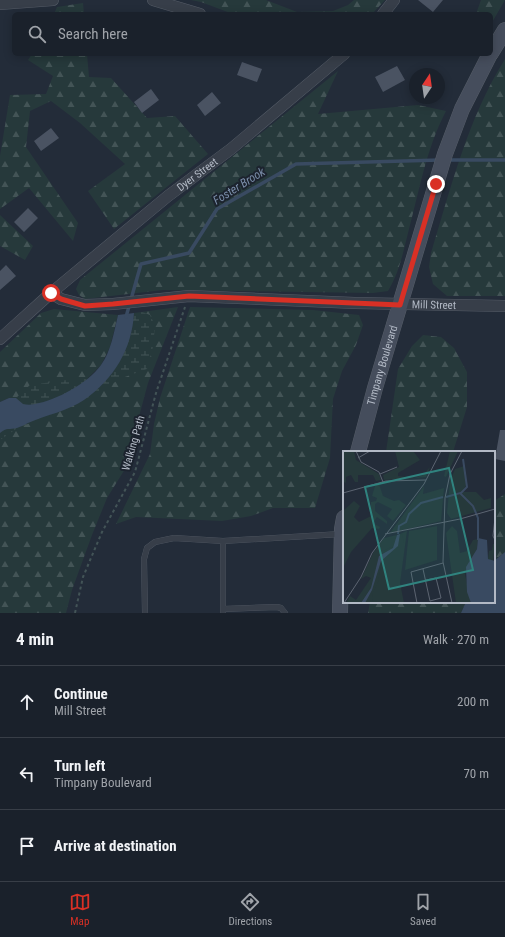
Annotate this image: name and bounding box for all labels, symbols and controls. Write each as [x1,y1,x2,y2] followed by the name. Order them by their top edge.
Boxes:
[12,12,493,56] search box
[26,23,48,45] icon: search
[58,25,128,43] text: Search here
[409,68,445,104] north arrow
[174,155,220,194] street label: Dyer Street
[210,164,268,207] water label: Foster Brook
[427,175,445,193] route end
[42,284,60,302] route start
[412,298,456,312] street label: Mill Street
[365,324,400,407] street label: Timpany Boulevard
[119,414,148,472] street label: Walking Path
[343,451,495,603] inset map
[16,629,54,649] text: 4 min
[423,632,489,647] text: Walk · 270 m
[54,685,108,703] text: Continue
[16,691,38,713] icon: ahead
[457,694,489,709] text: 200 m
[54,703,106,718] text: Mill Street
[54,757,105,775] text: Turn left
[16,763,38,785] icon: left
[463,766,489,781] text: 70 m
[54,775,152,790] text: Timpany Boulevard
[16,835,38,857] icon: arrive
[54,837,177,855] text: Arrive at destination
[69,891,91,928] tab: Map
[228,891,272,928] tab: Directions
[410,891,436,928] tab: Saved

